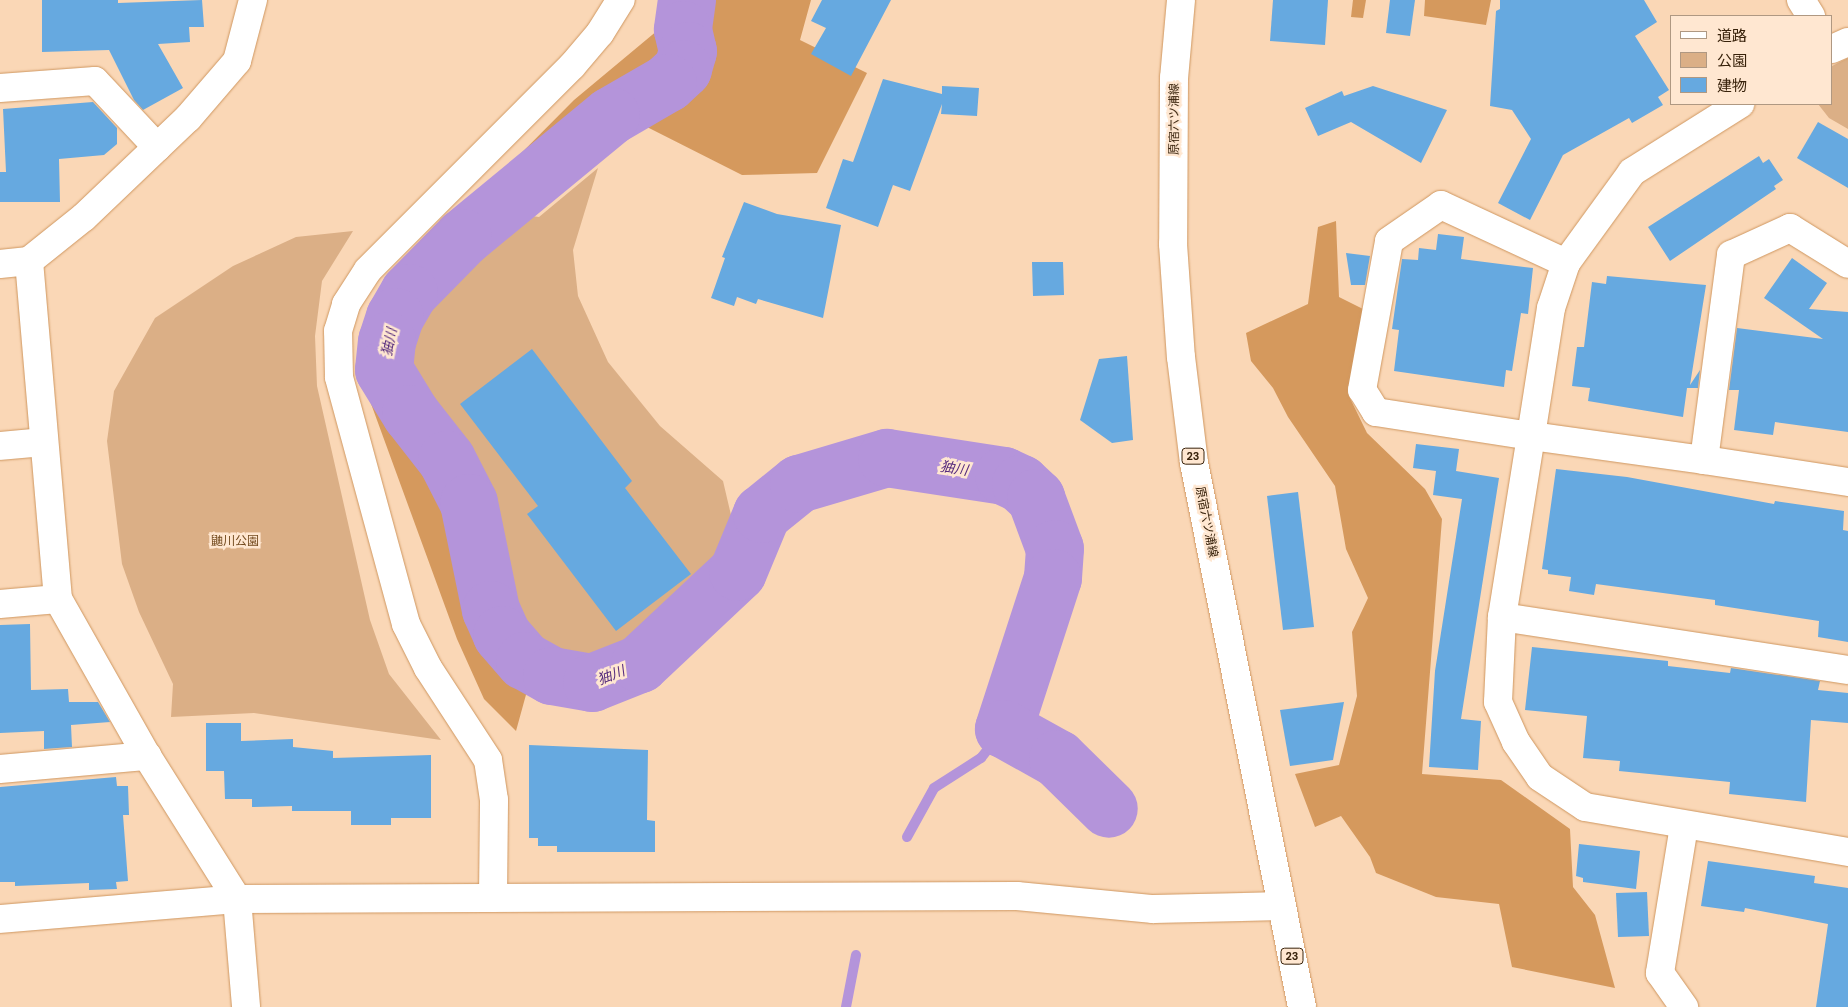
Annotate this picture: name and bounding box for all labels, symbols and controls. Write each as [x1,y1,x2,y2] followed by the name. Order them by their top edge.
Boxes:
[1670,15,1833,105] legend
[1717,26,1747,46] text: 道路
[1717,51,1747,71] text: 公園
[1717,76,1747,96] text: 建物
[1168,83,1182,155] street label: 原宿六ツ浦線
[378,327,400,357] water label: 㹨川
[1180,448,1206,464] road number: 23
[939,458,969,478] water label: 㹨川
[1192,485,1220,559] street label: 原宿六ツ浦線
[211,535,259,549] park label: 鼬川公園
[595,662,627,688] water label: 㹨川
[1280,948,1304,964] road number: 23

